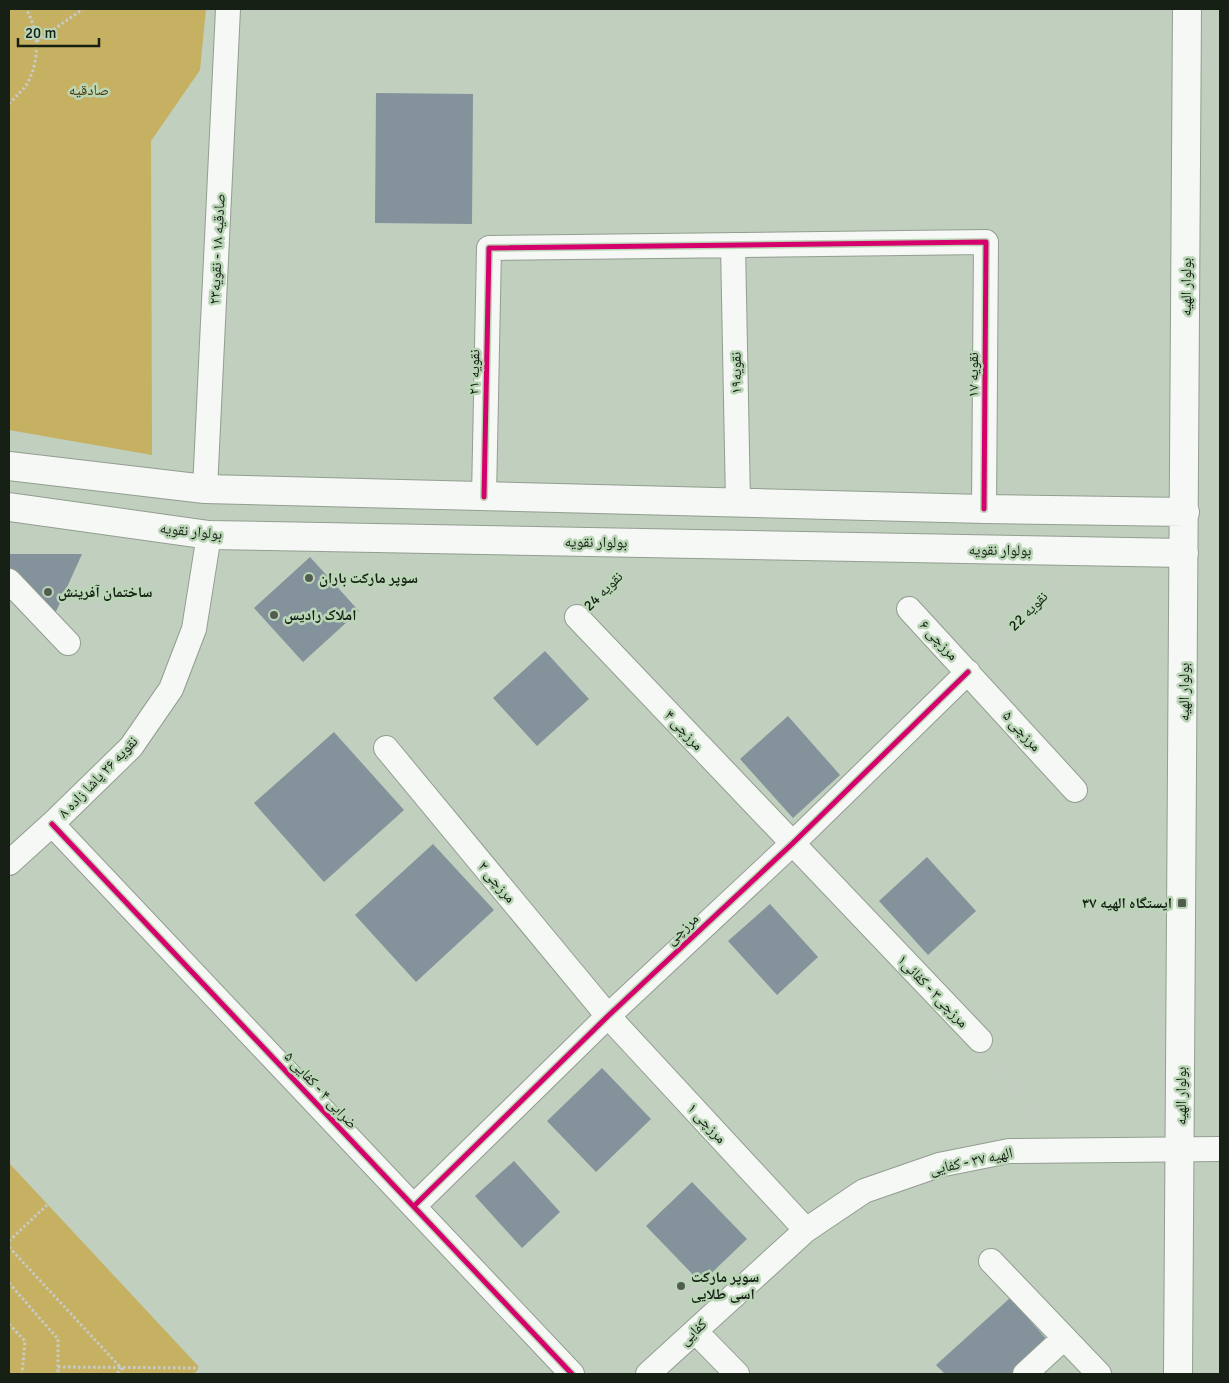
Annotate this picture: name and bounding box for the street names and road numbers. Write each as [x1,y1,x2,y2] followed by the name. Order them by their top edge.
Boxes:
[205,193,229,305] street label: صادقیه ۱۸ - نقویه۲۳
[1177,258,1195,316] street label: بولوار الهیه
[465,349,483,395] street label: نقویه ۲۱
[727,352,745,394] street label: نقویه۱۹
[964,352,982,398] street label: نقویه ۱۷
[159,519,223,543] street label: بولوار نقویه
[564,532,628,552] street label: بولوار نقویه
[968,540,1032,560] street label: بولوار نقویه
[580,568,626,614] street label: نقویه 24
[1005,588,1051,634] street label: نقویه 22
[915,616,962,665] street label: مرزچی ۶
[1175,663,1193,721] street label: بولوار الهیه
[660,706,707,755] street label: مرزچی ۴
[998,707,1045,756] street label: مرزچی ۵
[54,732,142,822] street label: نقویه ۲۶ پاشا زاده ۸
[474,858,520,907] street label: مرزچی ۲
[662,909,703,949] street label: مرزچی
[893,951,972,1032] street label: مرزچی۳ - کفائی۱
[280,1048,361,1133] street label: ضرابی ۴ - کفایی ۵
[1172,1067,1190,1125] street label: بولوار الهیه
[683,1099,730,1148] street label: مرزچی ۱
[928,1143,1014,1180] street label: الهیه ۳۷ - کفایی
[675,1315,711,1350] street label: کفایی

